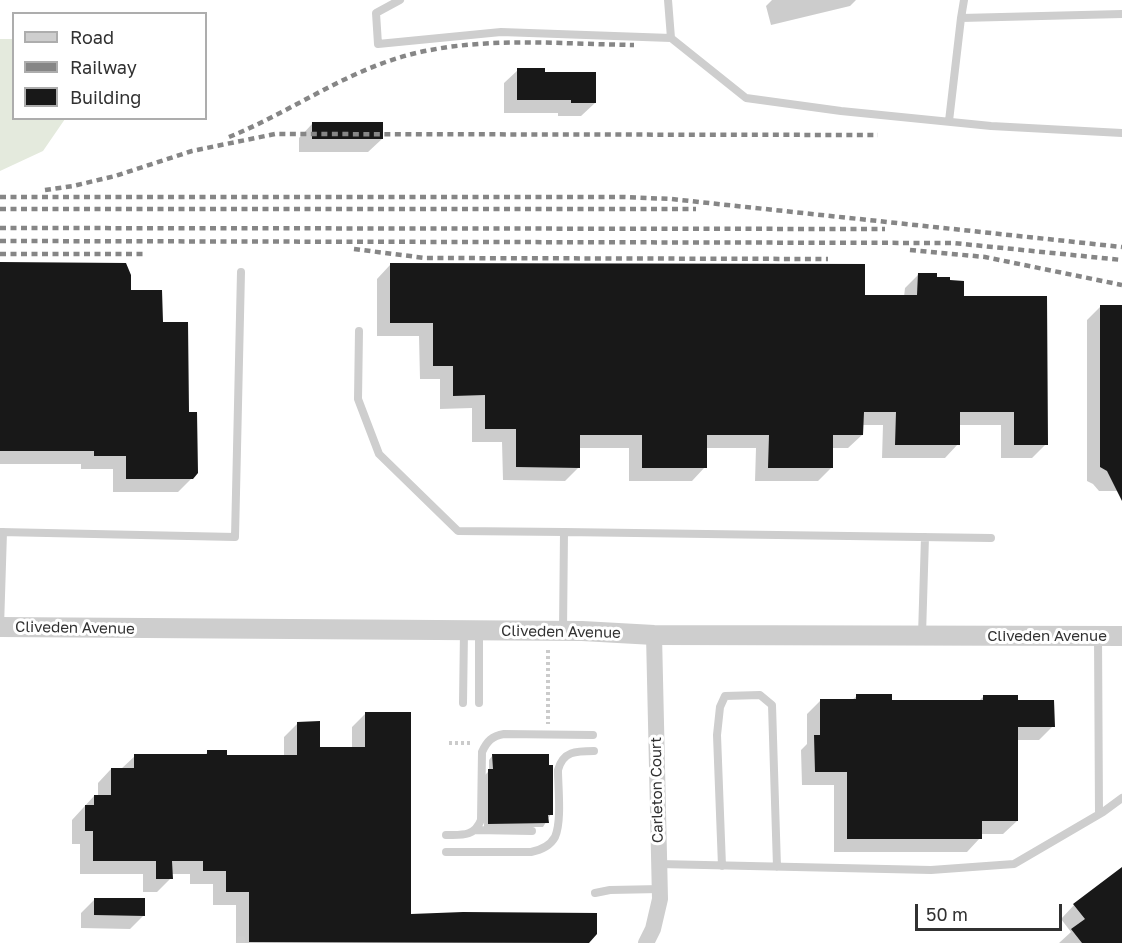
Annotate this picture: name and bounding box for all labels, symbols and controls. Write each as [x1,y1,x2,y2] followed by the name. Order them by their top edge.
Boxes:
[12,12,207,120] legend
[70,26,114,48] text: Road
[70,56,137,78] text: Railway
[70,86,141,108] text: Building
[15,618,135,638] street label: Cliveden Avenue
[501,622,621,642] street label: Cliveden Avenue
[987,627,1107,645] street label: Cliveden Avenue
[647,737,667,843] street label: Carleton Court
[918,892,1065,930] scale bar
[926,903,968,925] text: 50 m

